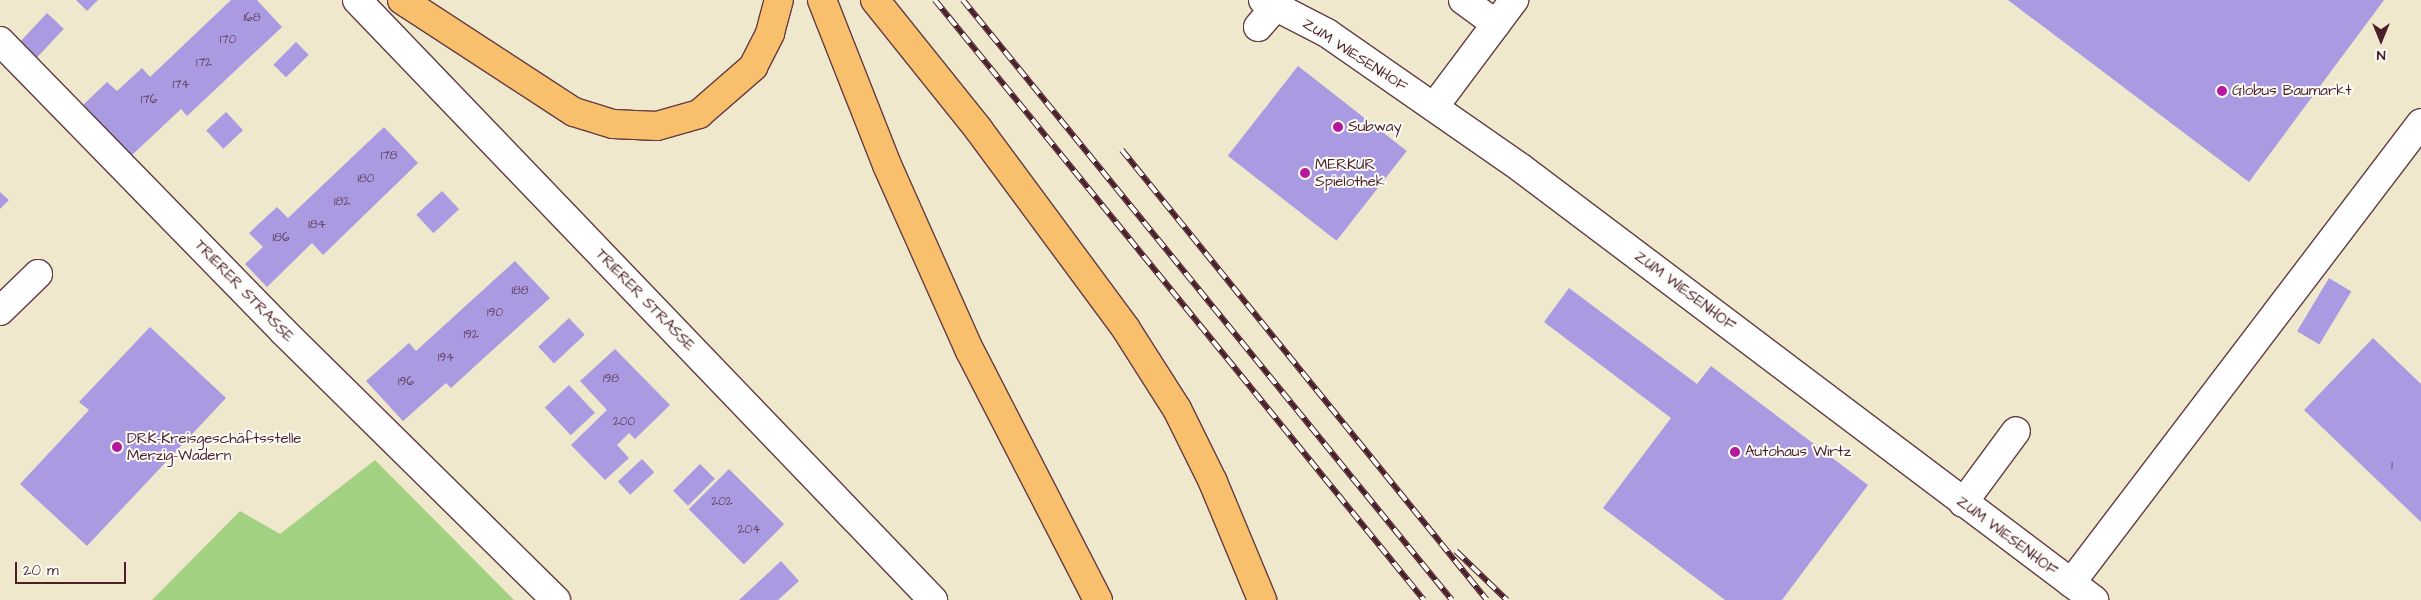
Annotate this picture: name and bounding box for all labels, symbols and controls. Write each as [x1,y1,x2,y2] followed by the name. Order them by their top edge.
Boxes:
[244,11,260,25] house number: 168
[1299,14,1411,96] street label: ZUM WIESENHOF
[2356,15,2406,65] north arrow
[220,33,236,47] house number: 170
[2377,45,2385,65] text: N
[196,56,212,70] house number: 172
[172,78,190,92] house number: 174
[2232,82,2352,100] place label: Globus Baumarkt
[2216,85,2228,97] marker: Globus Baumarkt
[141,93,157,107] house number: 176
[1348,118,1402,136] place label: Subway
[1332,121,1344,133] marker: Subway
[381,149,397,163] house number: 178
[1315,155,1385,190] place label: MERKUR Spielothek
[1299,167,1311,179] marker: MERKUR Spielothek
[358,172,374,186] house number: 180
[334,195,350,209] house number: 182
[308,218,326,232] house number: 184
[273,231,289,245] house number: 186
[191,236,297,346] street label: TRIERER STRASSE
[592,245,698,355] street label: TRIERER STRASSE
[1631,247,1739,335] street label: ZUM WIESENHOF
[511,284,529,298] house number: 188
[487,306,503,320] house number: 190
[463,328,479,342] house number: 192
[438,351,454,365] house number: 194
[603,372,619,386] house number: 198
[398,375,414,389] house number: 196
[613,415,635,429] house number: 200
[127,429,301,464] place label: DRK-Kreisgeschäftsstelle Merzig-Wadern
[111,441,123,453] marker: DRK-Kreisgeschäftsstelle Merzig-Wadern
[1745,443,1851,461] place label: Autohaus Wirtz
[1729,446,1741,458] marker: Autohaus Wirtz
[2391,459,2393,473] house number: 1
[1953,492,2061,580] street label: ZUM WIESENHOF
[711,495,733,509] house number: 202
[738,523,760,537] house number: 204
[18,552,129,584] scale bar
[23,560,59,581] text: 20 m

